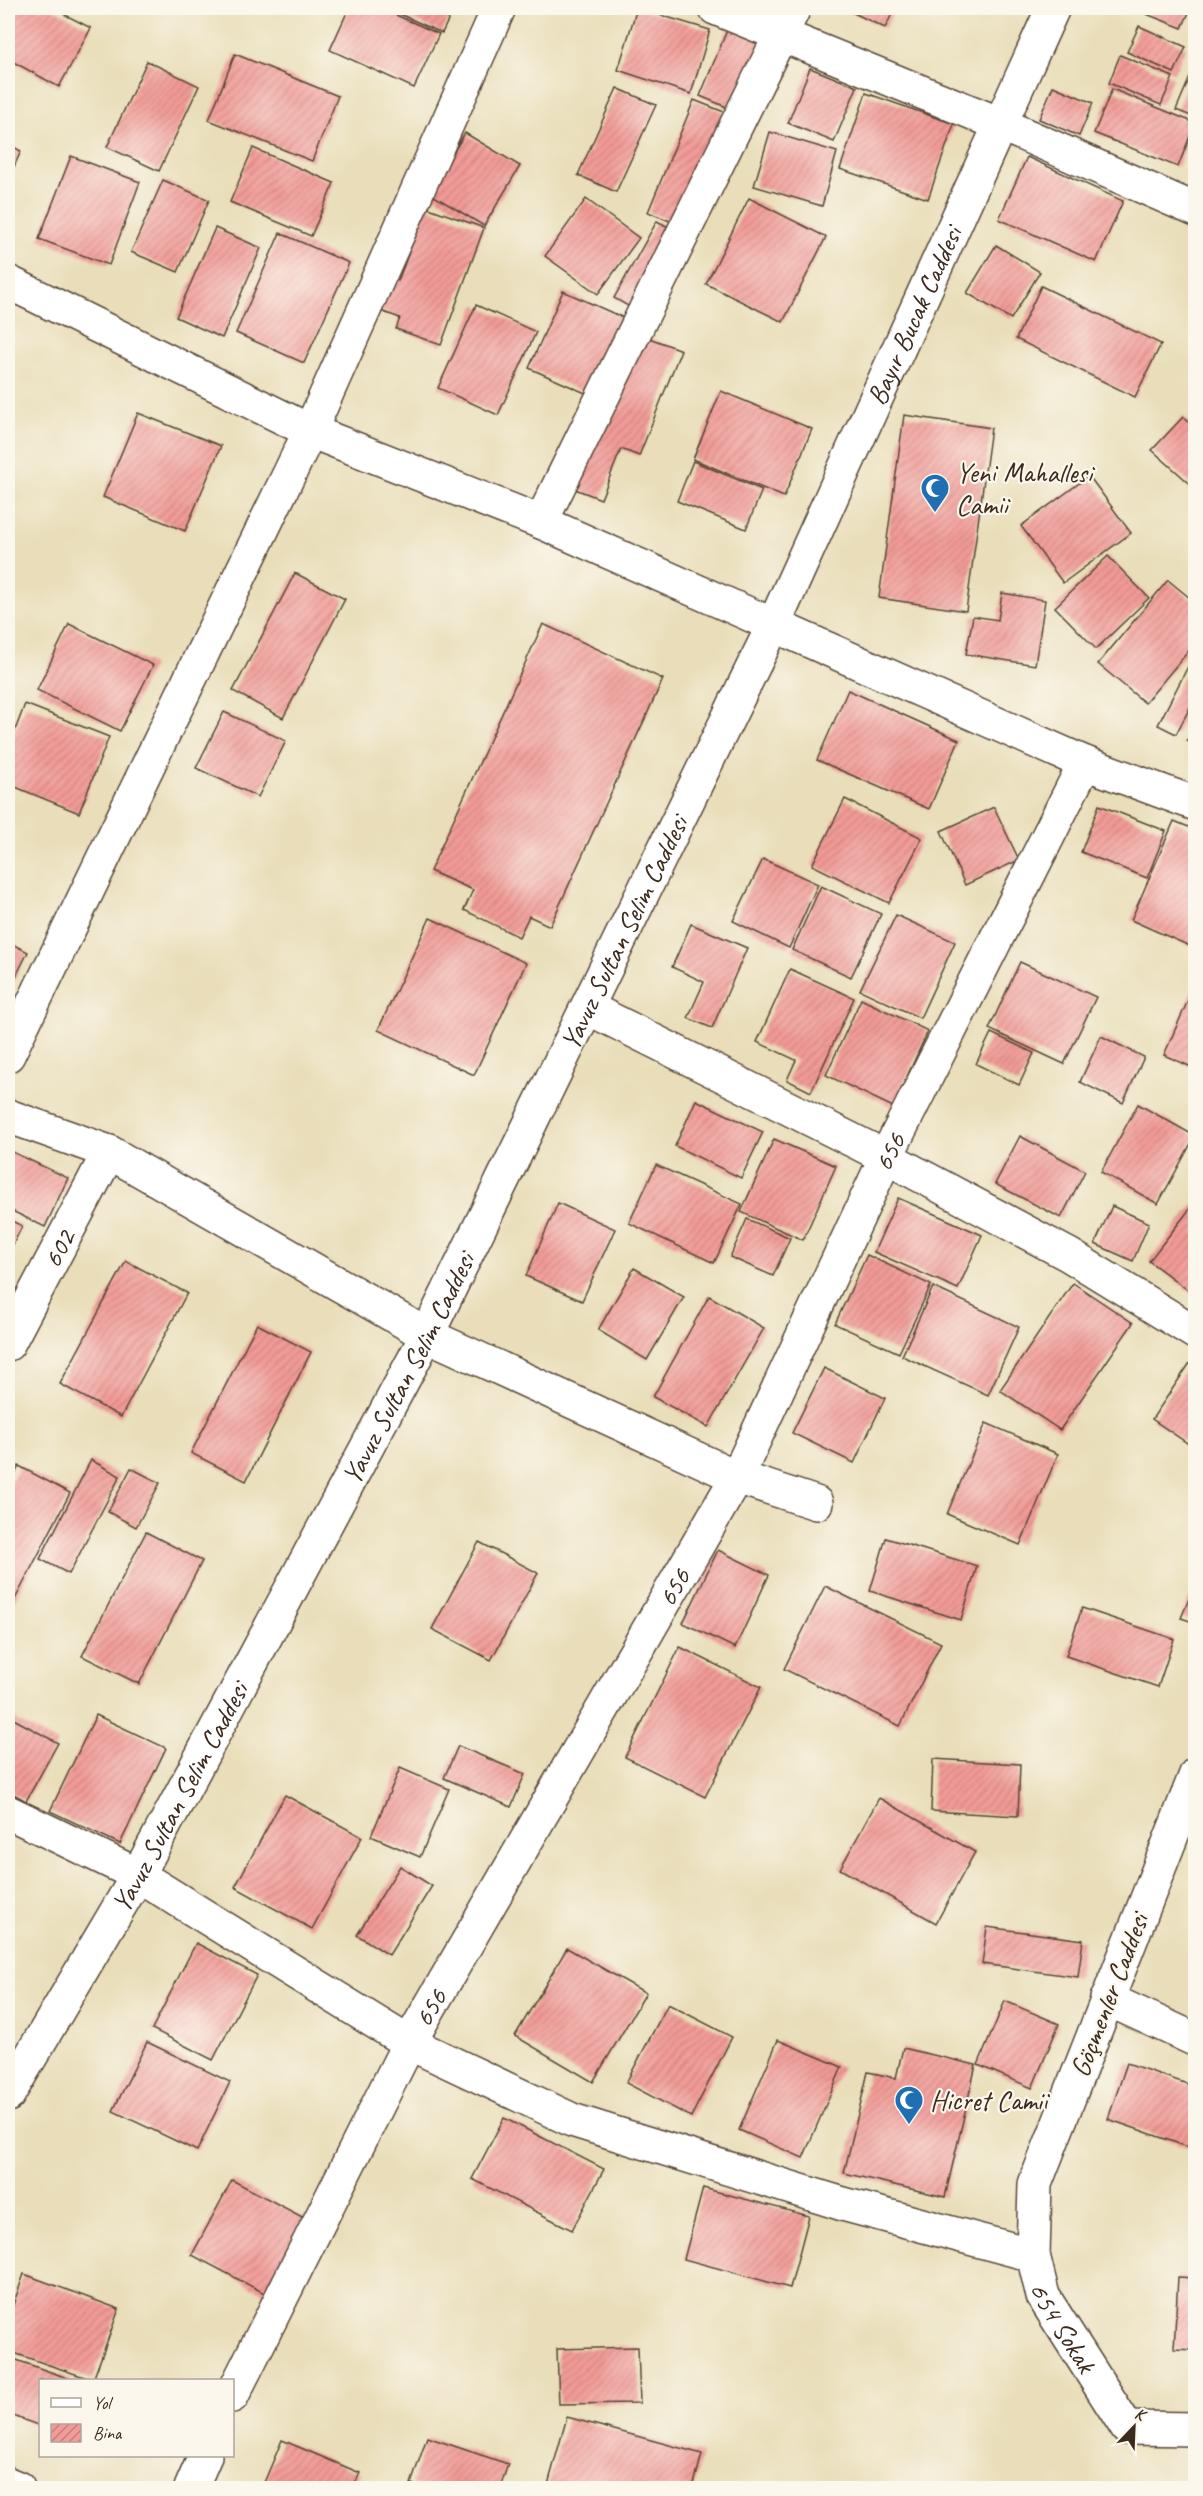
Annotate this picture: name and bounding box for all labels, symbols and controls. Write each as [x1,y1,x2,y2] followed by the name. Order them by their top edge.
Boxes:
[858,217,971,410] street label: Bayır Bucak Caddesi
[956,455,1096,522] place label: Yeni Mahallesi Camii
[919,472,951,514] mosque icon: Yeni Mahallesi Camii
[552,806,697,1055] street label: Yavuz Sultan Selim Caddesi
[865,1126,913,1176] street label: 656
[34,1221,84,1273] street label: 602
[333,1243,484,1489] street label: Yavuz Sultan Selim Caddesi
[649,1561,699,1612] street label: 656
[103,1673,257,1918] street label: Yavuz Sultan Selim Caddesi
[1062,1905,1158,2082] street label: Göçmenler Caddesi
[405,1981,455,2033] street label: 656
[930,2083,1051,2118] place label: Hicret Camii
[893,2084,925,2126] mosque icon: Hicret Camii
[1023,2280,1105,2380] street label: 654 Sokak
[39,2379,234,2457] legend
[93,2392,113,2414] text: Yol
[1104,2397,1164,2457] north arrow
[1132,2403,1151,2426] text: K
[93,2422,123,2444] text: Bina

